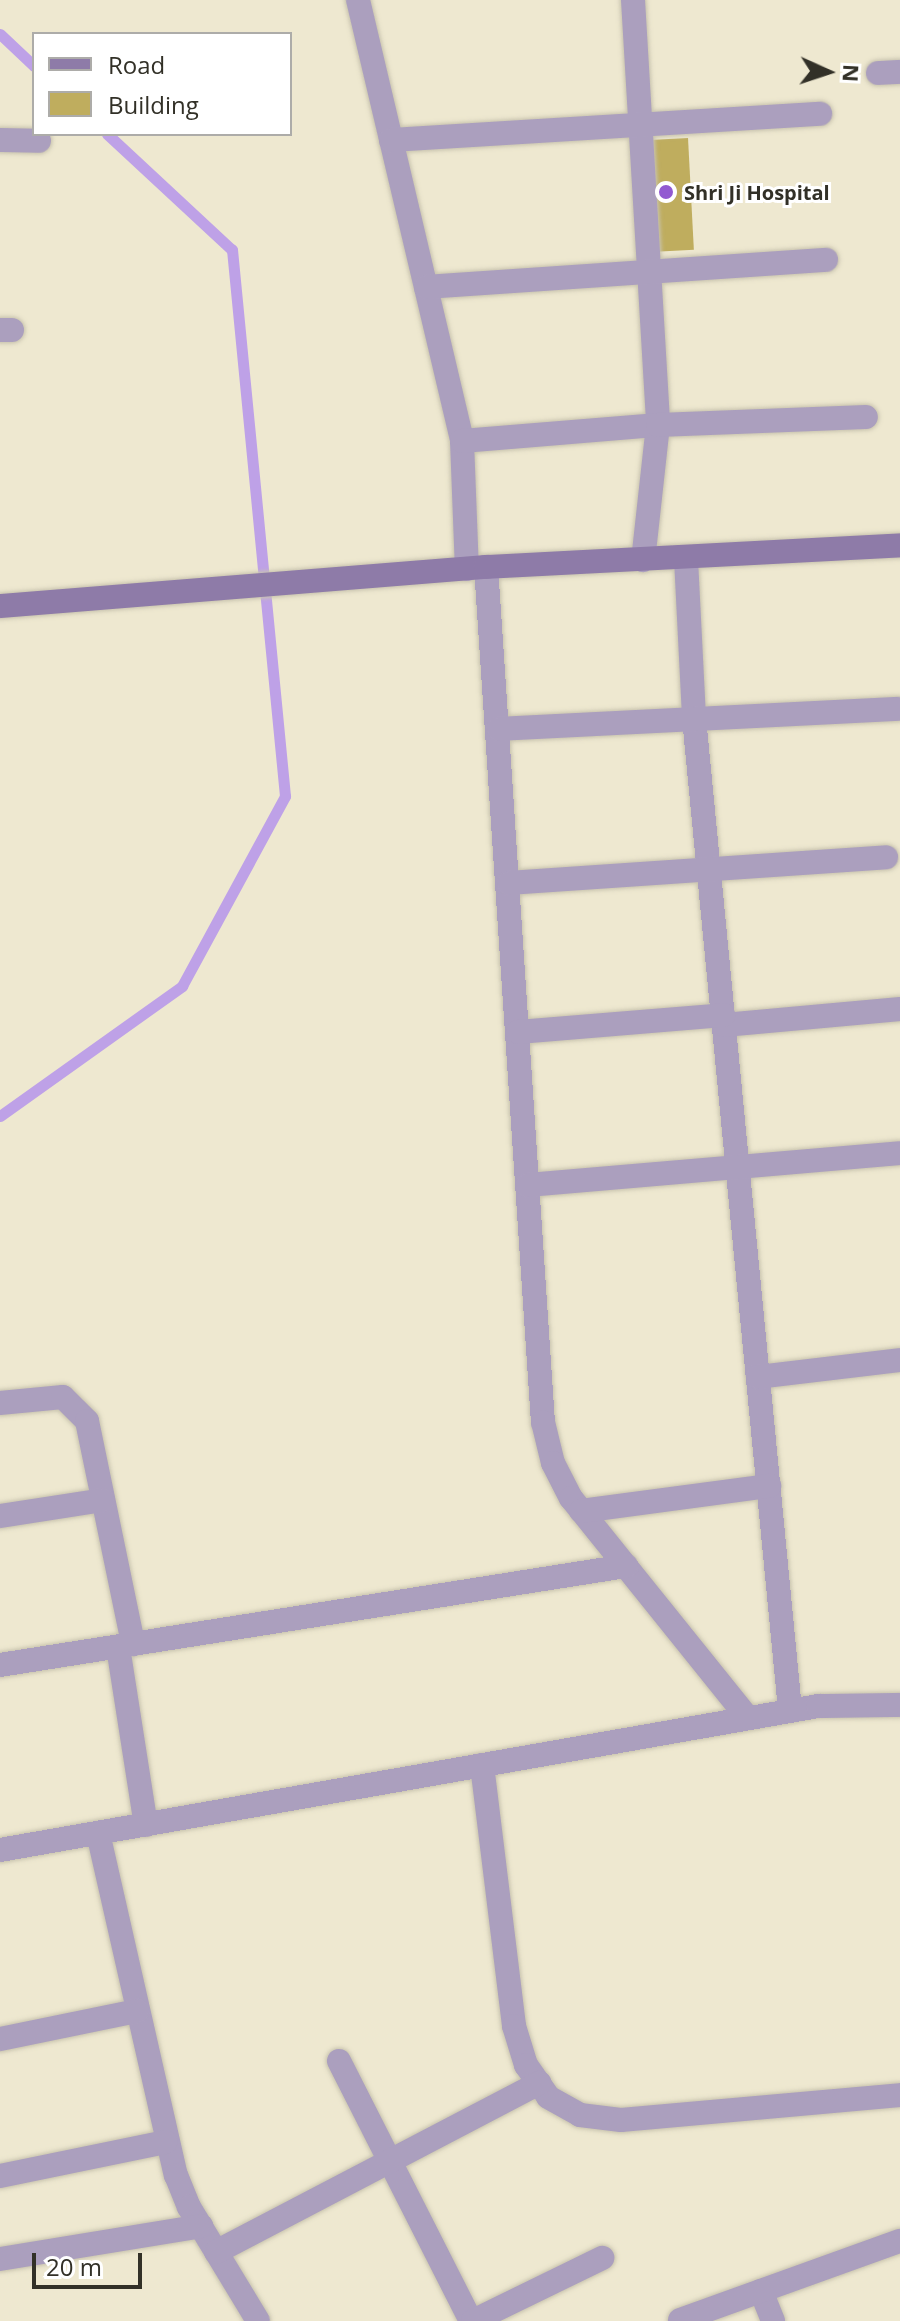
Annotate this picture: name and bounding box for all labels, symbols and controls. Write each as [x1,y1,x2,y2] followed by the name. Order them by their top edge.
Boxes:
[32,32,292,136] legend
[788,32,868,112] north arrow
[108,48,165,81] text: Road
[837,64,867,83] text: N
[108,88,199,121] text: Building
[684,180,830,204] place label: Shri Ji Hospital
[655,181,677,203] marker: Shri Ji Hospital
[36,2237,146,2287] scale bar
[46,2250,102,2283] text: 20 m

